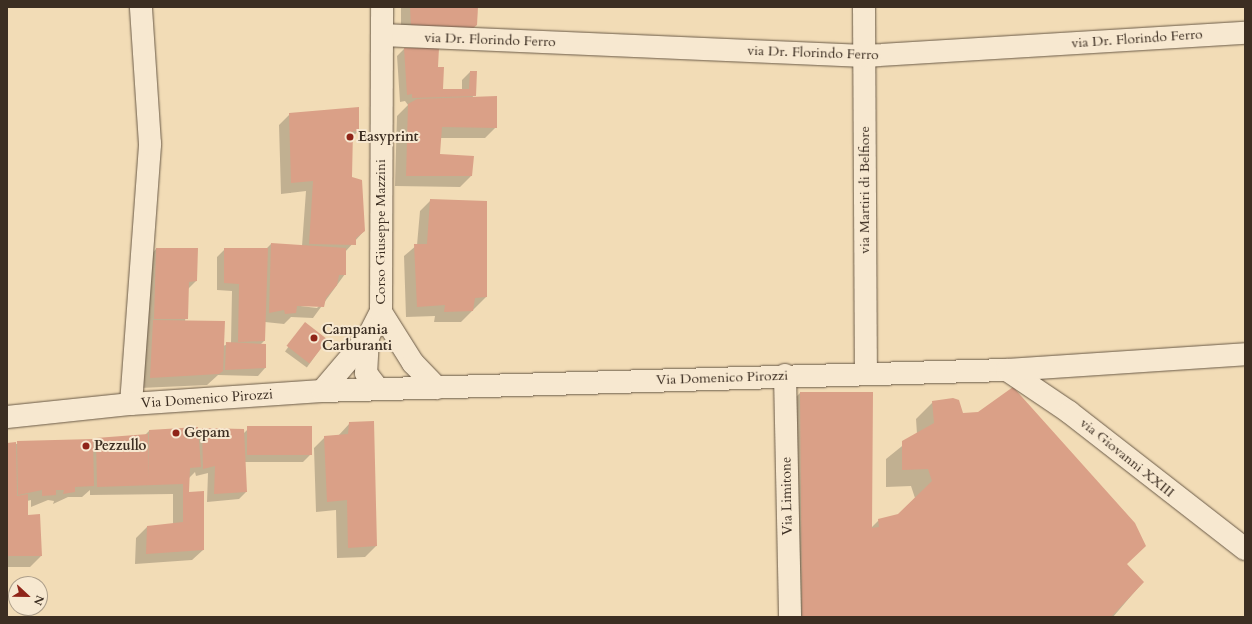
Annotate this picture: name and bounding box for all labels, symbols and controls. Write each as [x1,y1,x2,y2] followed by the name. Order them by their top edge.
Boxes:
[1071,26,1203,52] street label: via Dr. Florindo Ferro
[424,29,556,51] street label: via Dr. Florindo Ferro
[747,42,879,64] street label: via Dr. Florindo Ferro
[857,126,873,254] street label: via Martiri di Belfiore
[358,129,419,145] place label: Easyprint
[345,132,355,142] marker: Easyprint
[373,159,389,305] street label: Corso Giuseppe Mazzini
[322,322,392,354] place label: Campania Carburanti
[309,333,319,343] marker: Campania Carburanti
[656,367,788,389] street label: Via Domenico Pirozzi
[141,386,273,412] street label: Via Domenico Pirozzi
[1076,415,1178,501] street label: via Giovanni XXIII
[184,425,230,441] place label: Gepam
[171,428,181,438] marker: Gepam
[94,438,146,454] place label: Pezzullo
[81,441,91,451] marker: Pezzullo
[778,457,796,535] street label: Via Limitone
[8,576,48,616] north arrow
[30,593,47,608] text: N

